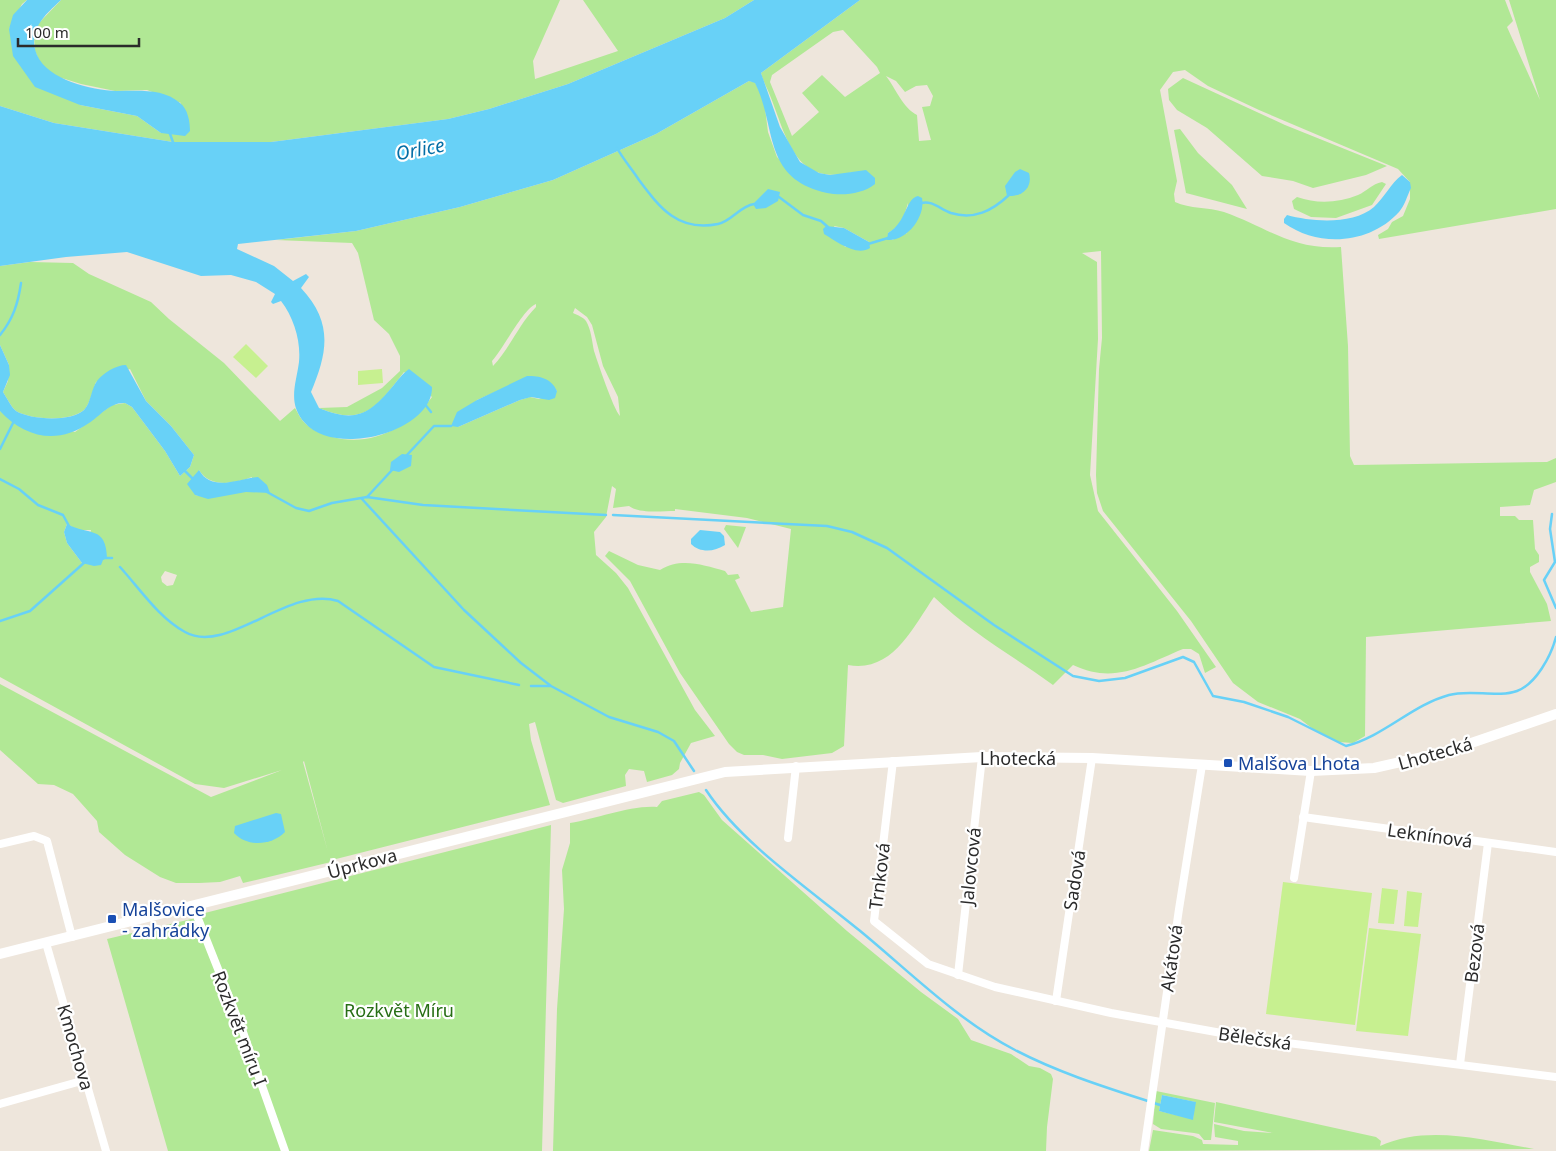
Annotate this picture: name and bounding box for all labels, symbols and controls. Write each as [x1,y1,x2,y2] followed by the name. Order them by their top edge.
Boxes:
[18,15,139,47] scale bar
[25,22,69,42] text: 100 m
[393,132,447,166] water label: Orlice
[1395,731,1475,775] street label: Lhotecká
[980,746,1056,770] street label: Lhotecká
[1238,751,1360,775] place label: Malšova Lhota
[1222,757,1234,769] marker: Malšova Lhota
[1386,817,1474,853] street label: Leknínová
[954,826,986,908] street label: Jalovcová
[863,841,895,911] street label: Trnková
[325,842,399,884] street label: Úprkova
[1057,848,1091,912] street label: Sadová
[122,897,210,942] place label: Malšovice - zahrádky
[106,913,118,925] marker: Malšovice - zahrádky
[1458,922,1490,984] street label: Bezová
[1154,923,1188,993] street label: Akátová
[207,967,273,1089] street label: Rozkvět míru I
[344,998,454,1022] park label: Rozkvět Míru
[52,1001,100,1093] street label: Kmochova
[1217,1021,1293,1055] street label: Bělečská

